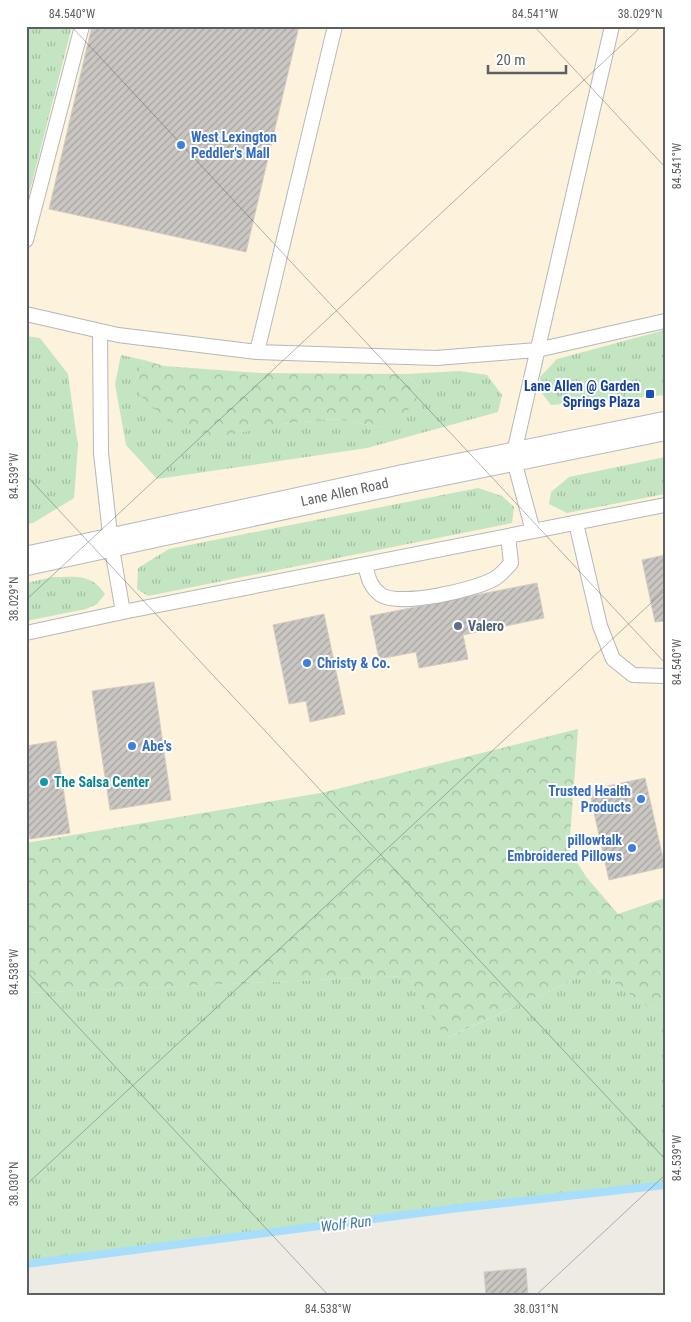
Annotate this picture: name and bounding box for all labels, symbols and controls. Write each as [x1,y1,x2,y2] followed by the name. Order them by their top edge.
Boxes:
[49,7,95,21] text: 84.540°W
[512,7,558,21] text: 84.541°W
[618,7,662,21] text: 38.029°N
[488,42,566,74] scale bar
[496,51,526,69] text: 20 m
[191,129,277,161] place label: West Lexington Peddler's Mall
[175,139,187,151] marker: West Lexington Peddler's Mall
[670,143,684,189] text: 84.541°W
[524,378,640,410] place label: Lane Allen @ Garden Springs Plaza
[644,388,656,400] marker: Lane Allen @ Garden Springs Plaza
[7,453,21,499] text: 84.539°W
[299,475,390,509] street label: Lane Allen Road
[7,577,21,621] text: 38.029°N
[468,618,504,634] place label: Valero
[452,620,464,632] marker: Valero
[670,639,684,685] text: 84.540°W
[317,655,390,671] place label: Christy & Co.
[301,657,313,669] marker: Christy & Co.
[142,738,172,754] place label: Abe's
[126,740,138,752] marker: Abe's
[54,774,150,790] place label: The Salsa Center
[38,776,50,788] marker: The Salsa Center
[548,783,631,815] place label: Trusted Health Products
[635,793,647,805] marker: Trusted Health Products
[507,832,622,864] place label: pillowtalk Embroidered Pillows
[626,842,638,854] marker: pillowtalk Embroidered Pillows
[7,949,21,995] text: 84.538°W
[670,1135,684,1181] text: 84.539°W
[7,1162,21,1206] text: 38.030°N
[319,1212,373,1236] water label: Wolf Run
[305,1302,351,1316] text: 84.538°W
[514,1302,558,1316] text: 38.031°N

